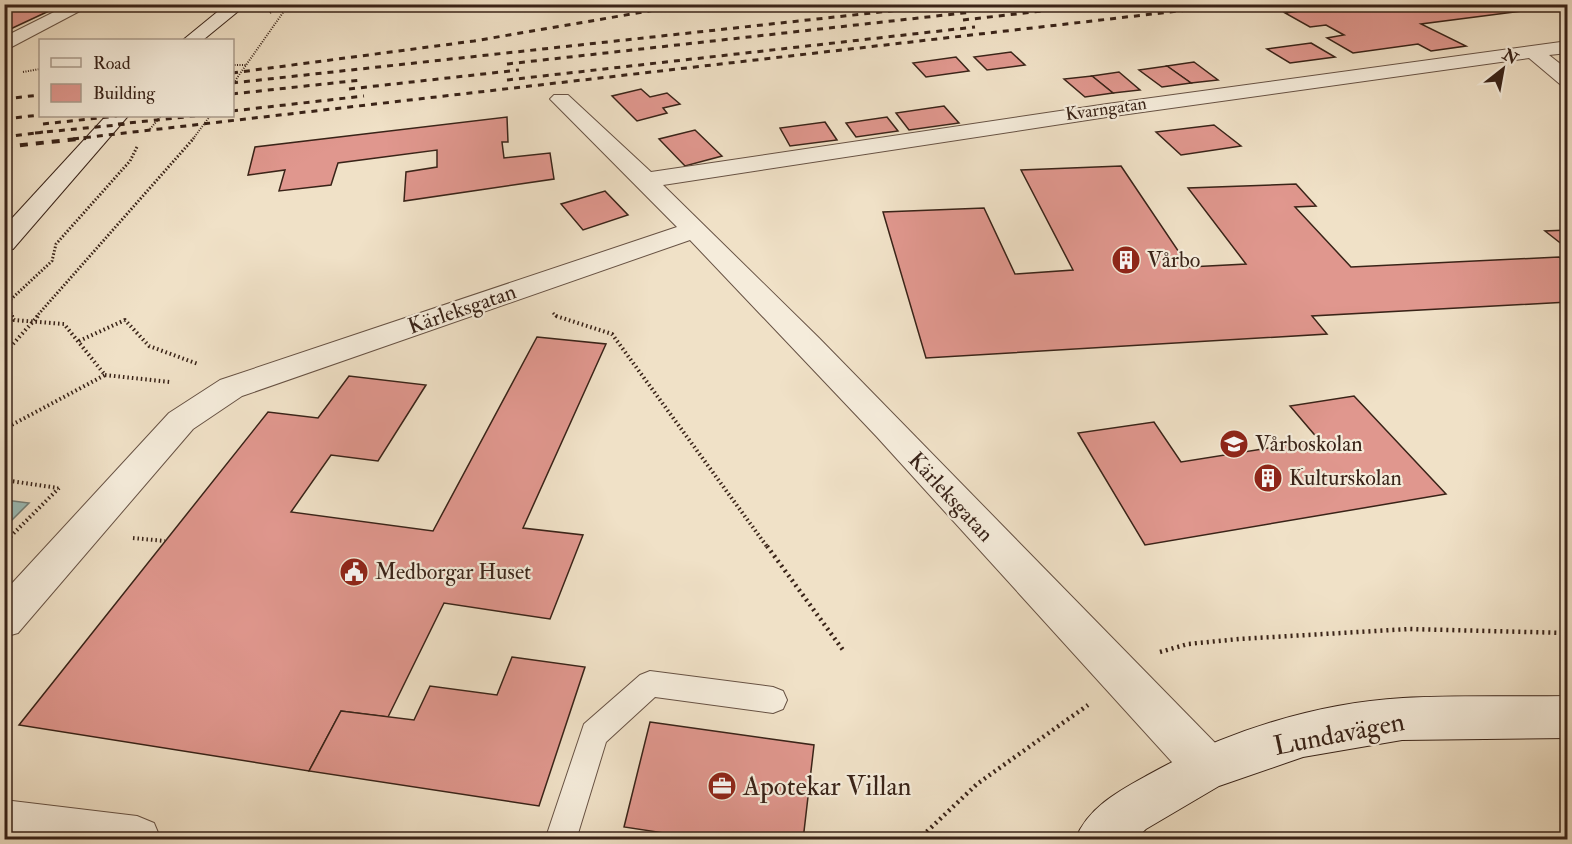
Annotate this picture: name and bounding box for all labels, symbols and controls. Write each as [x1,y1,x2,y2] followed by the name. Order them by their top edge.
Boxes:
[39,39,234,117] legend
[1473,39,1533,99] north arrow
[1498,44,1522,70] text: N
[93,52,131,75] text: Road
[93,82,156,105] text: Building
[1064,92,1148,126] street label: Kvarngatan
[1110,244,1142,276] building icon: Vårbo
[1147,246,1200,274] place label: Vårbo
[404,277,520,341] street label: Kärleksgatan
[1218,428,1250,460] school or university icon: Vårboskolan
[1255,430,1363,458] place label: Vårboskolan
[902,446,1000,548] street label: Kärleksgatan
[1252,462,1284,494] building icon: Kulturskolan
[1289,464,1402,492] place label: Kulturskolan
[338,556,370,588] public building icon: Medborgar Huset
[375,558,531,586] place label: Medborgar Huset
[1271,705,1407,763] street label: Lundavägen
[706,770,738,802] office icon: Apotekar Villan
[742,770,911,804] place label: Apotekar Villan

